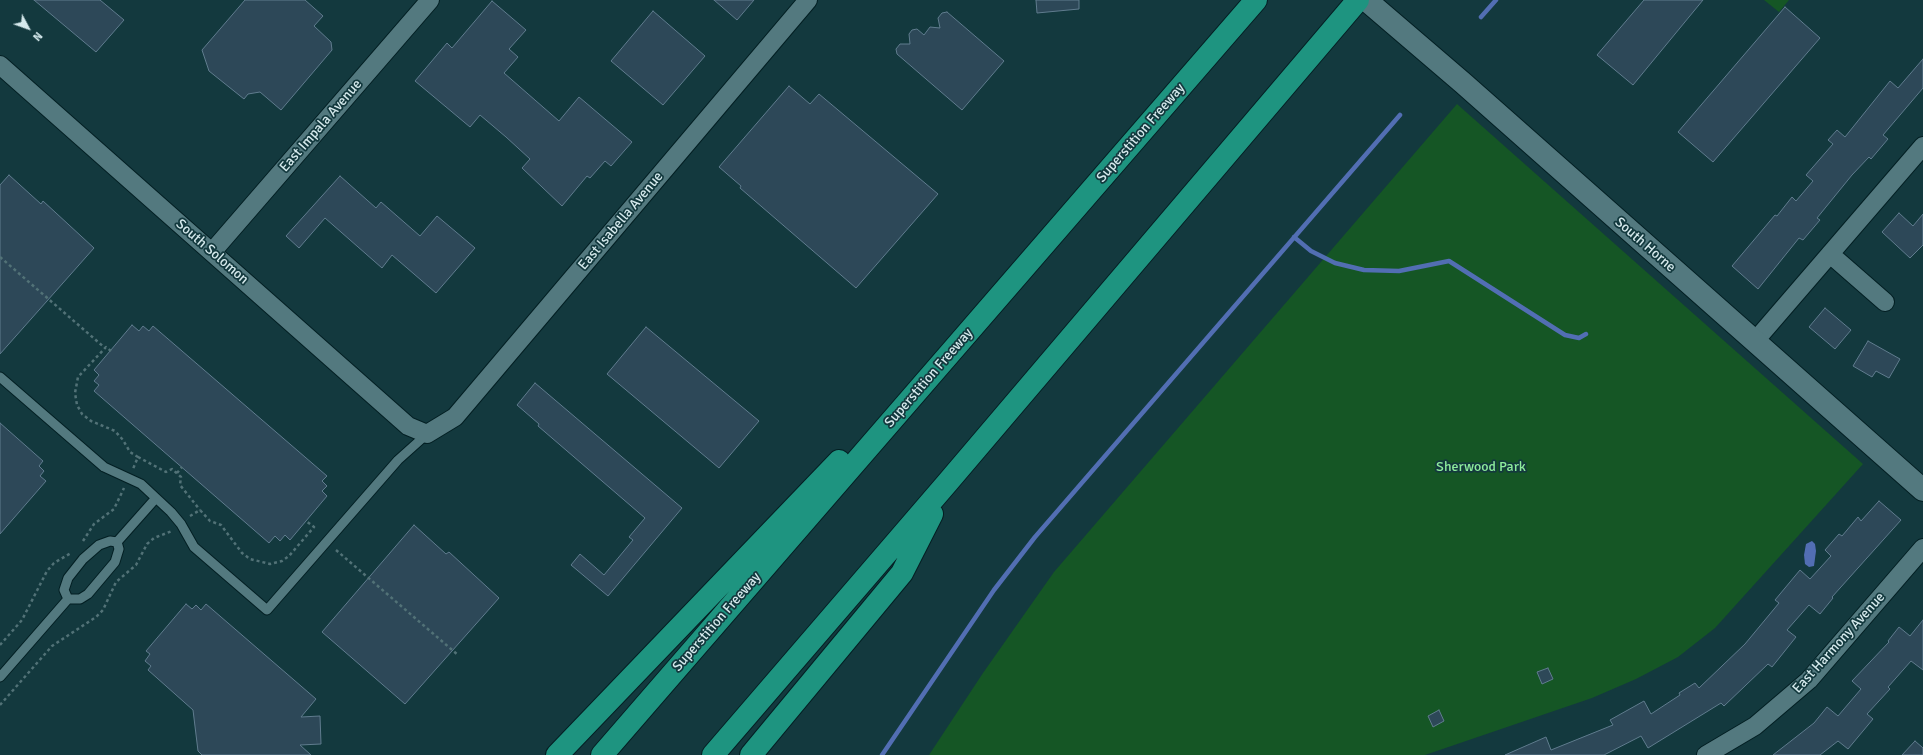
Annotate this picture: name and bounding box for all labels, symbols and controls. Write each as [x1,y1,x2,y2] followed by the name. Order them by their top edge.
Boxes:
[8,8,48,48] north arrow
[30,29,45,43] text: N
[276,76,366,176] street label: East Impala Avenue
[1093,80,1189,186] street label: Superstition Freeway
[575,169,667,273] street label: East Isabella Avenue
[1611,214,1679,276] street label: South Horne
[172,216,252,288] street label: South Solomon
[881,325,977,431] street label: Superstition Freeway
[1436,459,1526,475] park label: Sherwood Park
[669,569,765,675] street label: Superstition Freeway
[1789,589,1889,697] street label: East Harmony Avenue

